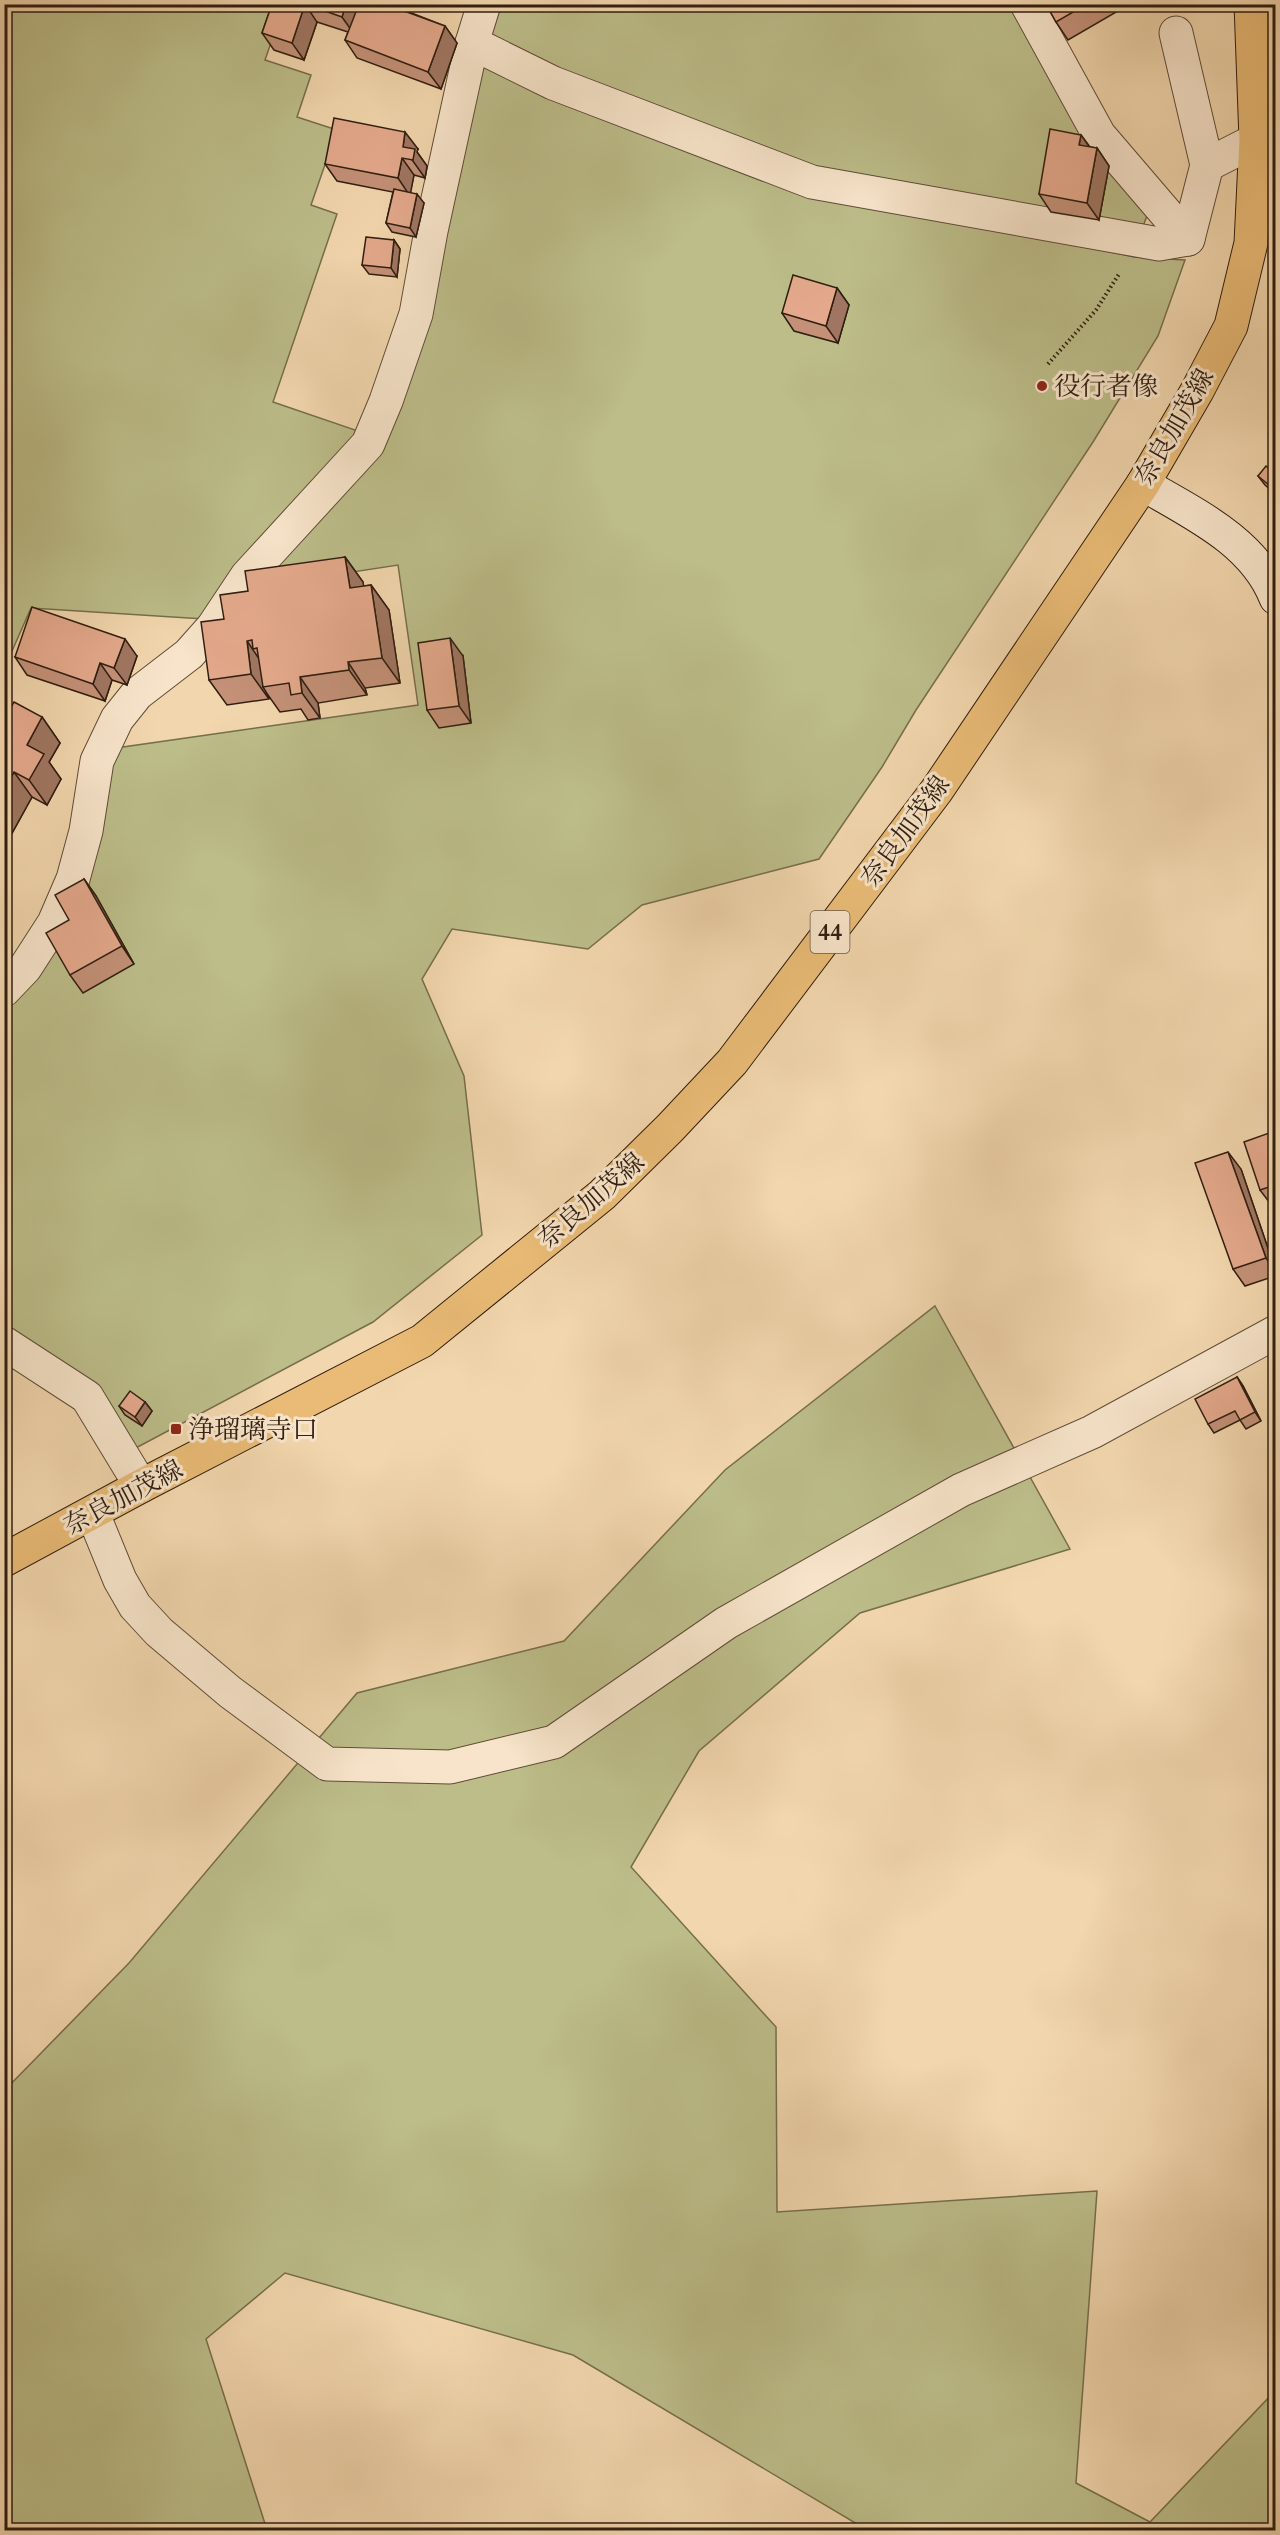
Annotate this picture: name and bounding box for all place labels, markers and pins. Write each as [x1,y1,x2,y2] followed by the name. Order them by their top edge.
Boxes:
[1054,369,1158,404] place label: 役行者像
[1035,379,1049,393] marker: 役行者像
[188,1412,318,1447] place label: 浄瑠璃寺口
[169,1422,183,1436] marker: 浄瑠璃寺口

